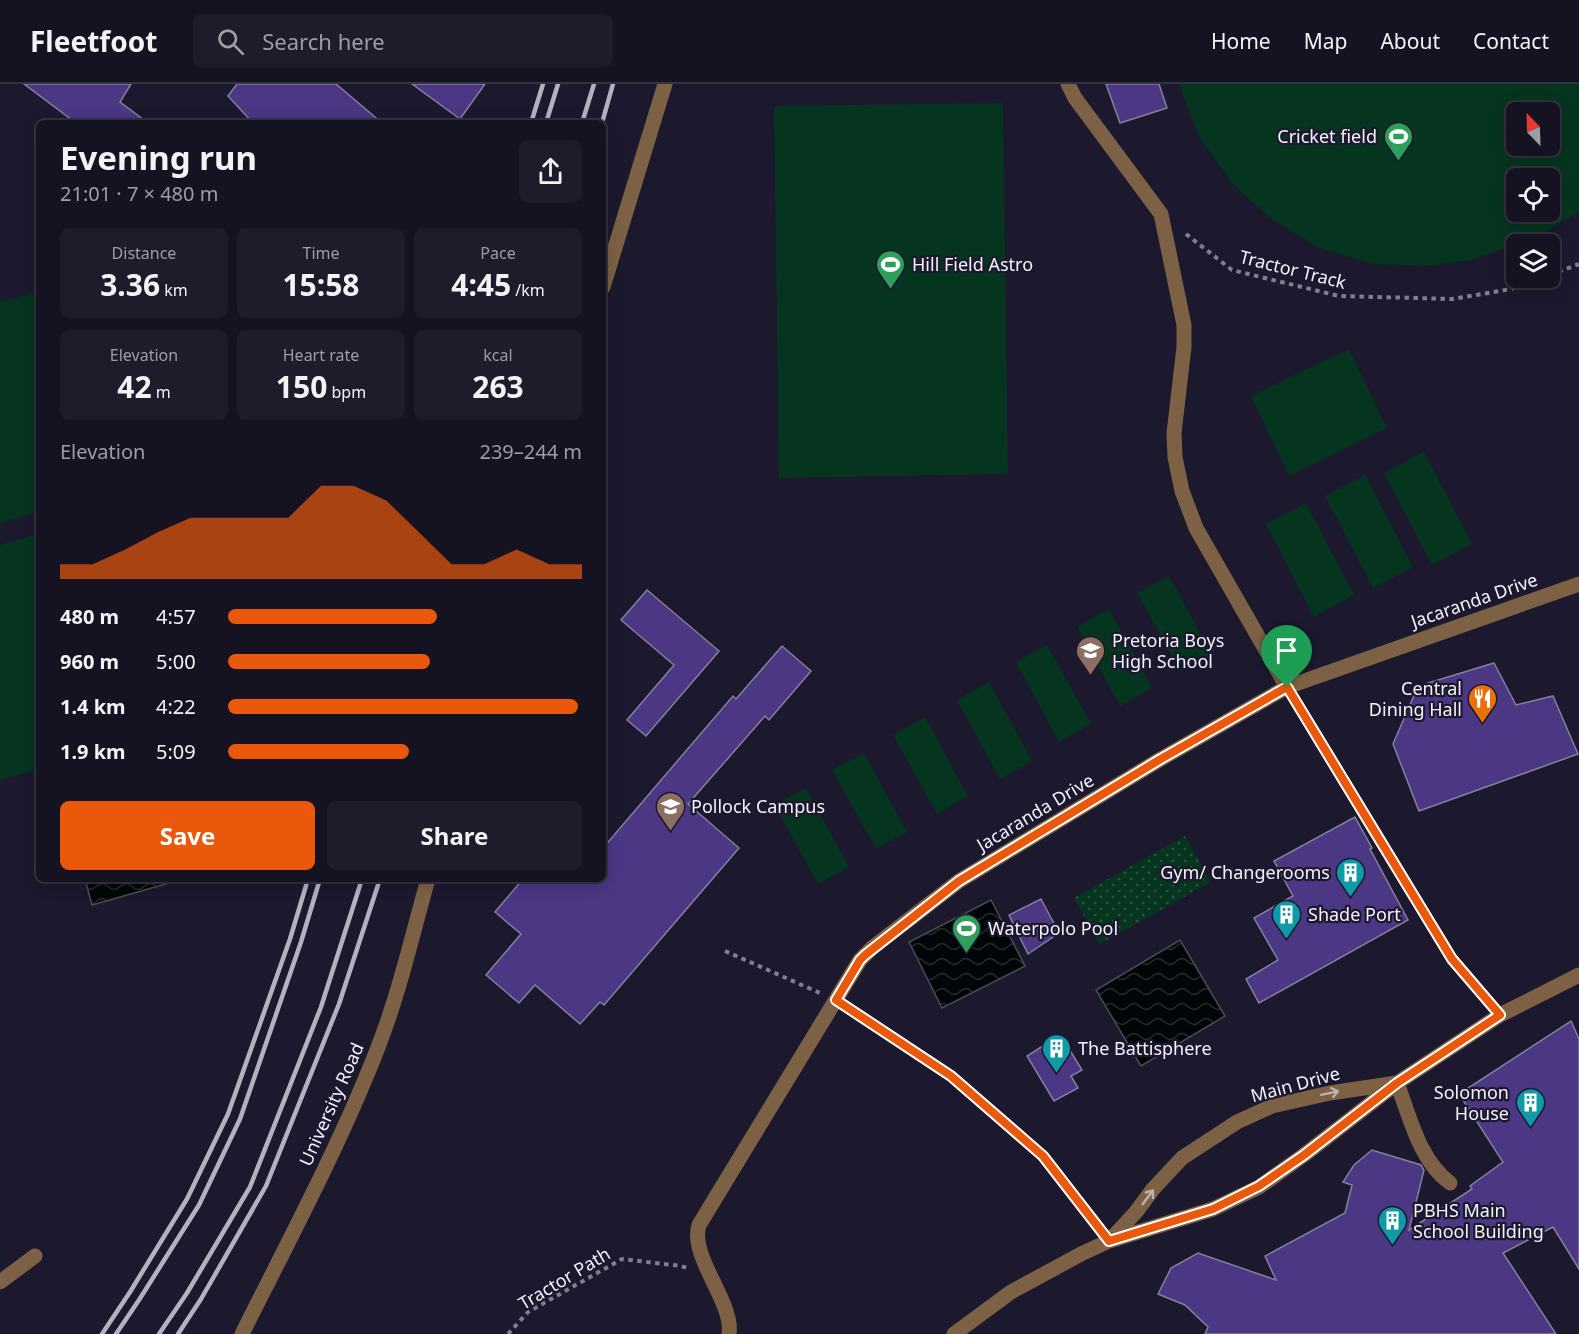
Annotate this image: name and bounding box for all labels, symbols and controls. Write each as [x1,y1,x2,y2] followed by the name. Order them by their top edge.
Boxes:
[193,14,613,68] search box
[30,22,157,60] text: Fleetfoot
[214,25,247,58] icon: search
[262,26,385,56] text: Search here
[1211,27,1271,55] text: Home
[1304,27,1347,55] text: Map
[1380,27,1440,55] text: About
[1473,27,1549,55] text: Contact
[1506,102,1560,156] north arrow
[1506,102,1560,288] map controls
[1382,120,1414,162] sports icon: Cricket field
[1277,124,1377,148] place label: Cricket field
[60,135,257,180] text: Evening run
[519,140,582,203] button: share
[1506,168,1560,222] button: locate
[60,180,218,207] text: 21:01 · 7 × 480 m
[1506,234,1560,288] button: layers
[112,242,176,264] text: Distance
[302,242,340,264] text: Time
[480,242,516,264] text: Pace
[1237,244,1349,294] street label: Tractor Track
[875,248,907,290] sports icon: Hill Field Astro
[912,252,1033,276] place label: Hill Field Astro
[100,264,160,305] text: 3.36
[282,264,360,305] text: 15:58
[451,264,511,305] text: 4:45
[160,279,188,301] text: km
[511,279,545,301] text: /km
[110,344,178,366] text: Elevation
[283,344,359,366] text: Heart rate
[483,344,513,366] text: kcal
[117,366,152,407] text: 42
[276,366,327,407] text: 150
[472,366,524,407] text: 263
[152,381,171,403] text: m
[327,381,366,403] text: bpm
[60,438,145,465] text: Elevation
[479,438,582,465] text: 239–244 m
[1406,567,1541,634] street label: Jacaranda Drive
[60,603,119,630] text: 480 m
[156,603,196,630] text: 4:57
[1261,625,1312,687] pin
[1112,628,1224,673] place label: Pretoria Boys High School
[1075,634,1107,676] school or university icon: Pretoria Boys High School
[1270,634,1303,667] icon: arrive
[60,648,119,675] text: 960 m
[156,648,196,675] text: 5:00
[1369,676,1462,721] place label: Central Dining Hall
[1467,682,1499,724] restaurant icon: Central Dining Hall
[60,693,126,720] text: 1.4 km
[156,693,196,720] text: 4:22
[60,738,126,765] text: 1.9 km
[156,738,196,765] text: 5:09
[970,768,1098,857] street label: Jacaranda Drive
[654,790,686,832] school or university icon: Pollock Campus
[691,794,825,818] place label: Pollock Campus
[60,801,315,870] button: Save
[327,801,582,870] button: Share
[1335,856,1367,898] building icon: Gym/ Changerooms
[1160,860,1330,884] place label: Gym/ Changerooms
[1271,898,1303,940] building icon: Shade Port
[1308,902,1401,926] place label: Shade Port
[951,912,983,954] sports icon: Waterpolo Pool
[988,916,1118,940] place label: Waterpolo Pool
[1041,1032,1073,1074] building icon: The Battisphere
[1078,1036,1212,1060] place label: The Battisphere
[293,1039,369,1169] street label: University Road
[1248,1061,1342,1107] street label: Main Drive
[1434,1080,1509,1125] place label: Solomon House
[1514,1086,1546,1128] building icon: Solomon House
[1320,1087,1339,1098] one-way arrow
[1141,1189,1154,1205] one-way arrow
[1413,1198,1544,1243] place label: PBHS Main School Building
[1376,1204,1408,1246] building icon: PBHS Main School Building
[514,1241,614,1315] street label: Tractor Path

